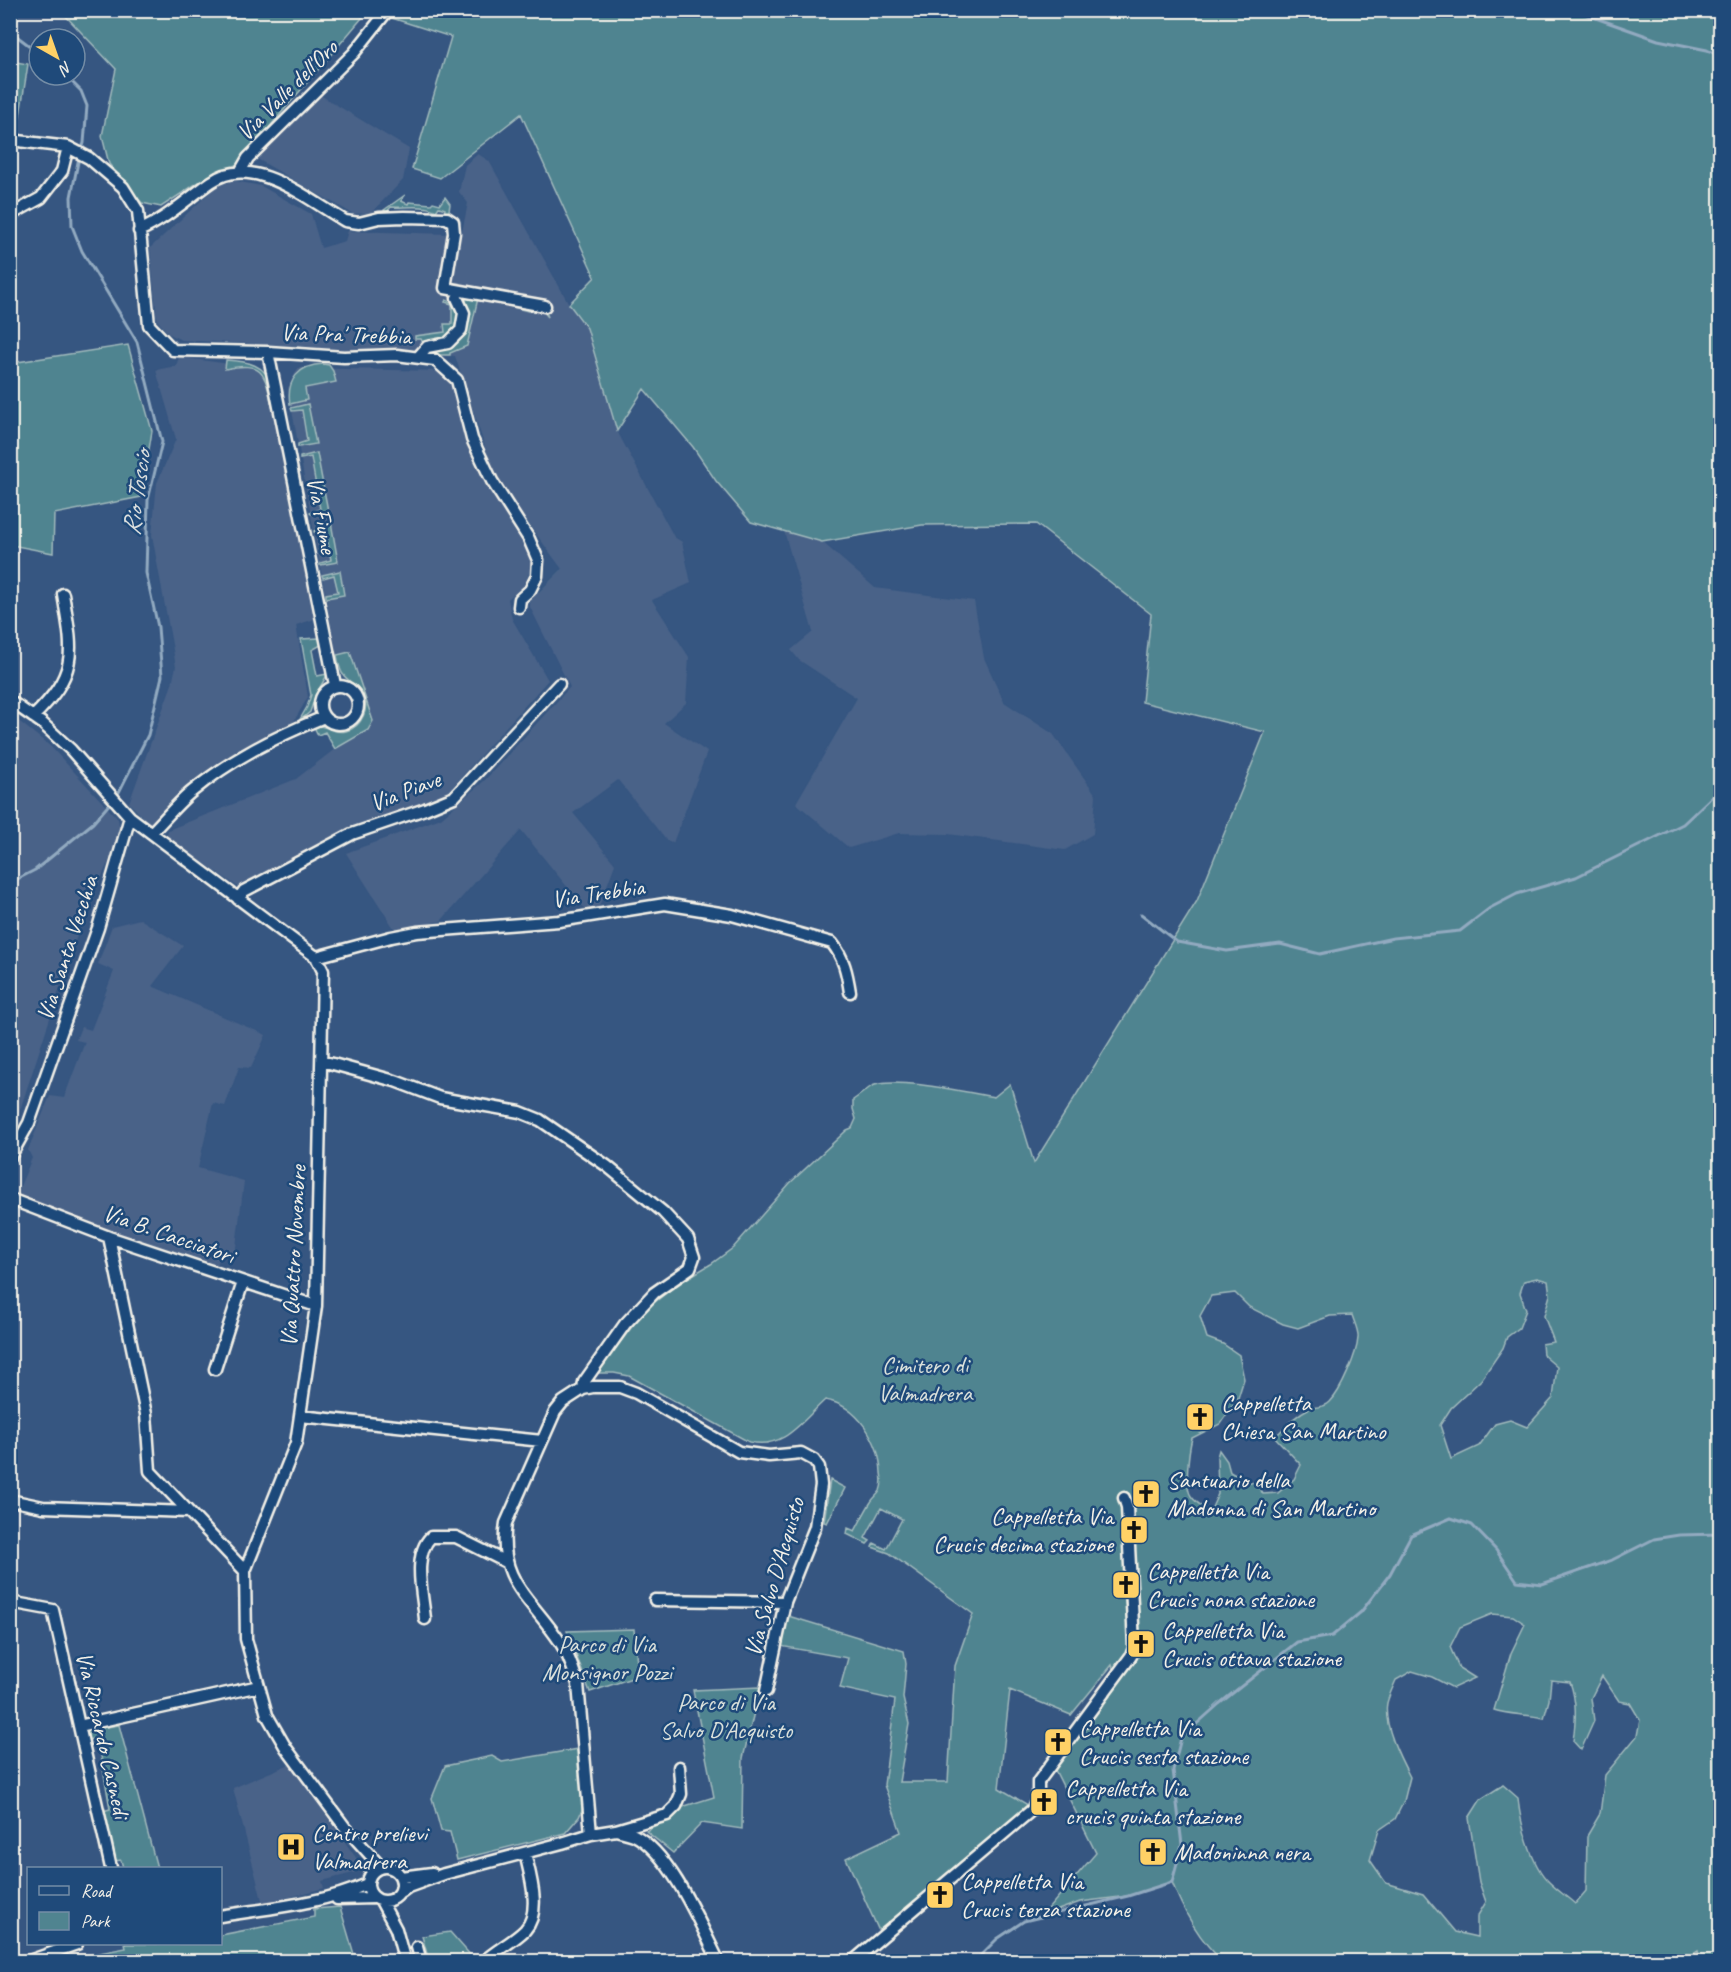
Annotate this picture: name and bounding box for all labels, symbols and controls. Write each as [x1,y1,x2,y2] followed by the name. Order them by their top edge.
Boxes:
[27,27,87,87] north arrow
[230,32,345,147] street label: Via Valle dell'Oro
[53,57,76,81] text: N
[280,317,414,351] street label: Via Pra' Trebbia
[114,444,159,537] water label: Rio Toscio
[300,474,345,558] street label: Via Fiume
[365,763,447,818] street label: Via Piave
[29,870,105,1024] street label: Via Santa Vecchia
[550,871,647,914] street label: Via Trebbia
[273,1162,313,1348] street label: Via Quattro Novembre
[99,1197,241,1271] street label: Via B. Cacciatori
[878,1350,974,1408] park label: Cimitero di Valmadrera
[1221,1388,1387,1446] place label: Cappelletta Chiesa San Martino
[1184,1401,1216,1433] church icon: Cappelletta Chiesa San Martino
[1167,1465,1378,1523] place label: Santuario della Madonna di San Martino
[1130,1478,1162,1510] church icon: Santuario della Madonna di San Martino
[737,1493,811,1660] street label: Via Salvo D'Acquisto
[933,1501,1115,1559] place label: Cappelletta Via Crucis decima stazione
[1118,1514,1150,1546] church icon: Cappelletta Via Crucis decima stazione
[1147,1556,1316,1614] place label: Cappelletta Via Crucis nona stazione
[1110,1569,1142,1601] church icon: Cappelletta Via Crucis nona stazione
[1162,1615,1343,1673] place label: Cappelletta Via Crucis ottava stazione
[1125,1628,1157,1660] church icon: Cappelletta Via Crucis ottava stazione
[542,1629,674,1687] park label: Parco di Via Monsignor Pozzi
[69,1649,137,1824] street label: Via Riccardo Casnedi
[660,1687,794,1745] park label: Parco di Via Salvo D'Acquisto
[1079,1713,1250,1771] place label: Cappelletta Via Crucis sesta stazione
[1042,1726,1074,1758] church icon: Cappelletta Via Crucis sesta stazione
[1065,1773,1243,1831] place label: Cappelletta Via crucis quinta stazione
[1028,1786,1060,1818] church icon: Cappelletta Via crucis quinta stazione
[312,1818,431,1876] place label: Centro prelievi Valmadrera
[275,1831,307,1863] hospital icon: Centro prelievi Valmadrera
[1137,1836,1169,1868] church icon: Madoninna nera
[1174,1837,1312,1867] place label: Madoninna nera
[961,1866,1132,1924] place label: Cappelletta Via Crucis terza stazione
[27,1867,222,1945] legend
[924,1879,956,1911] church icon: Cappelletta Via Crucis terza stazione
[81,1880,114,1902] text: Road
[81,1910,111,1932] text: Park

